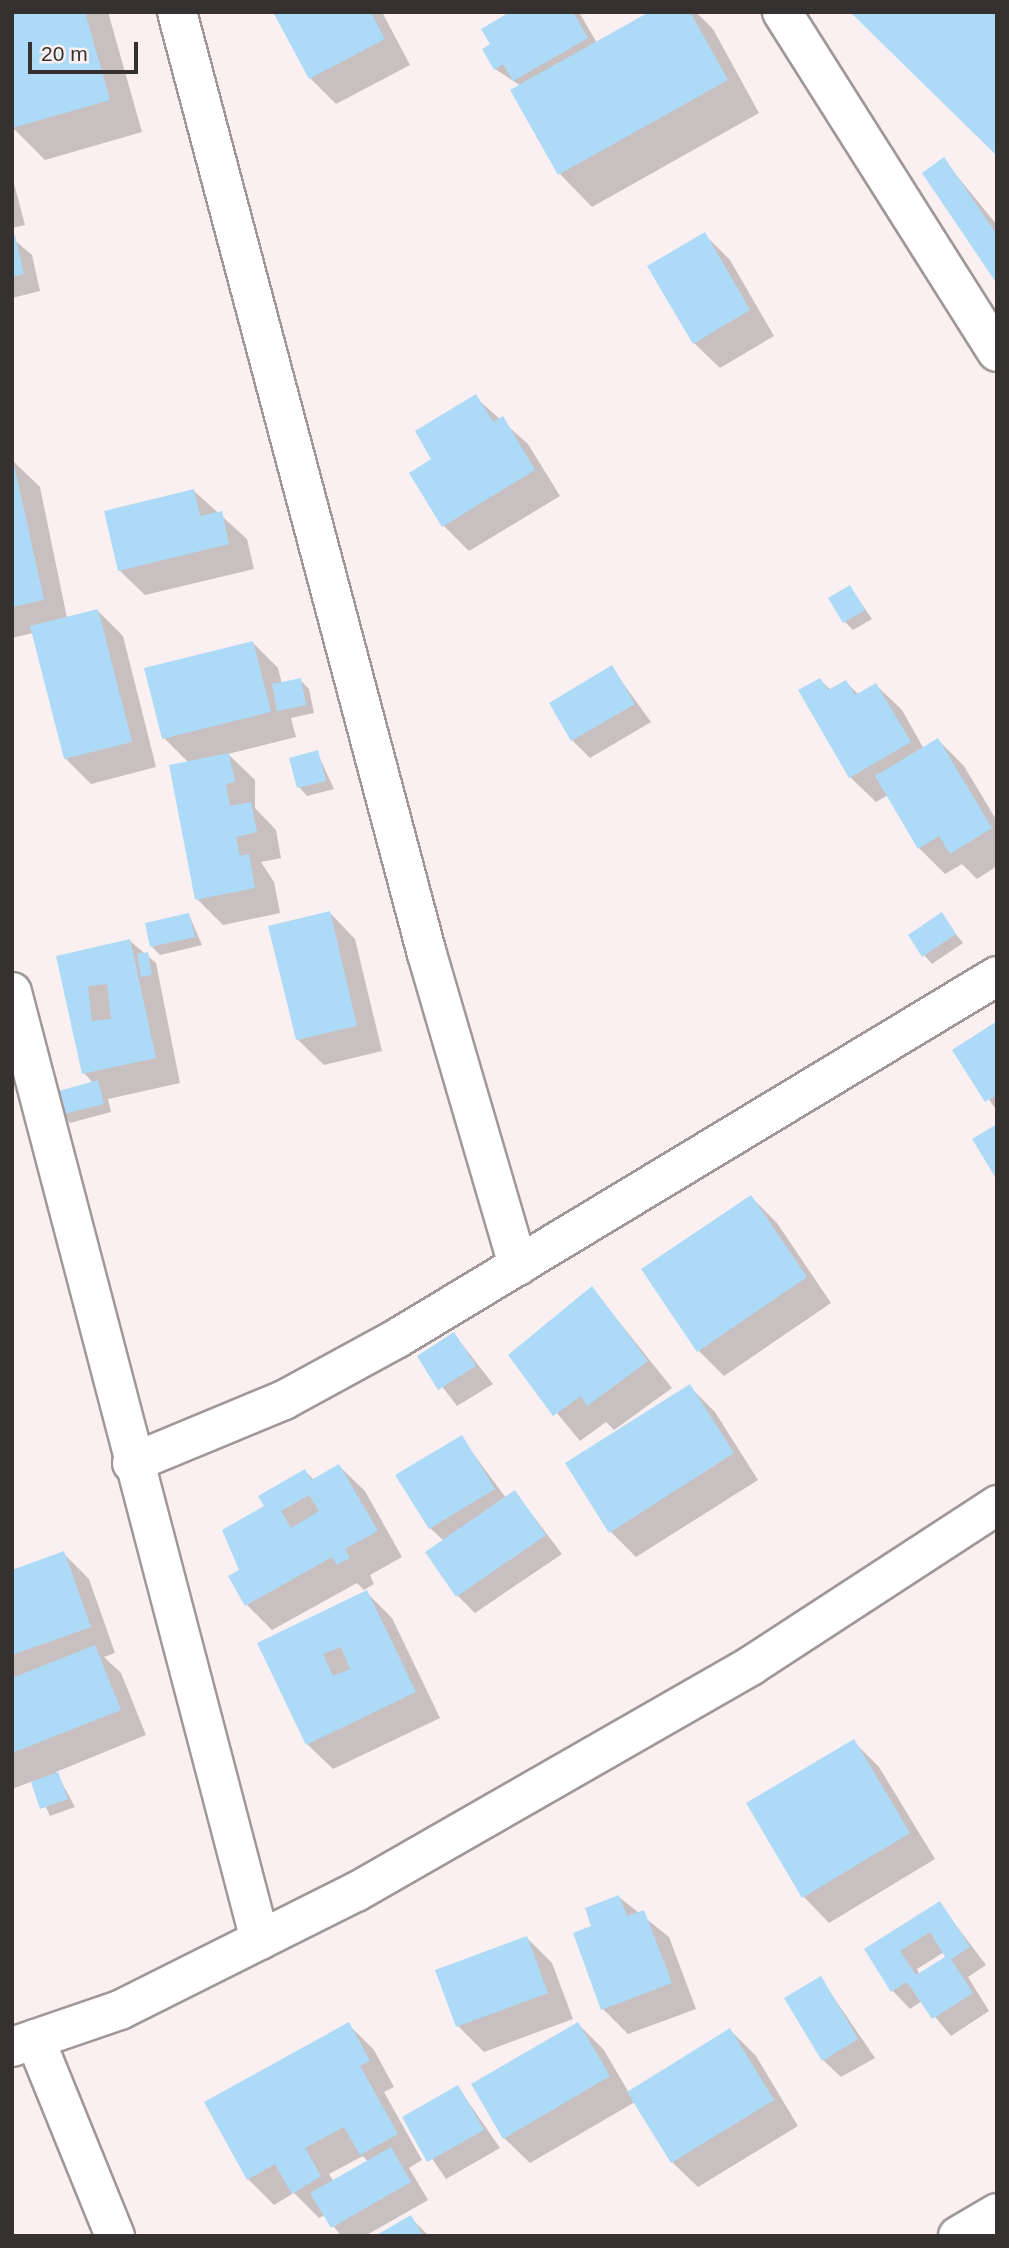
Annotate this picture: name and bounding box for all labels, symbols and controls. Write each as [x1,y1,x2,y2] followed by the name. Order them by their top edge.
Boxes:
[32,28,142,72] scale bar
[41,42,88,65] text: 20 m

